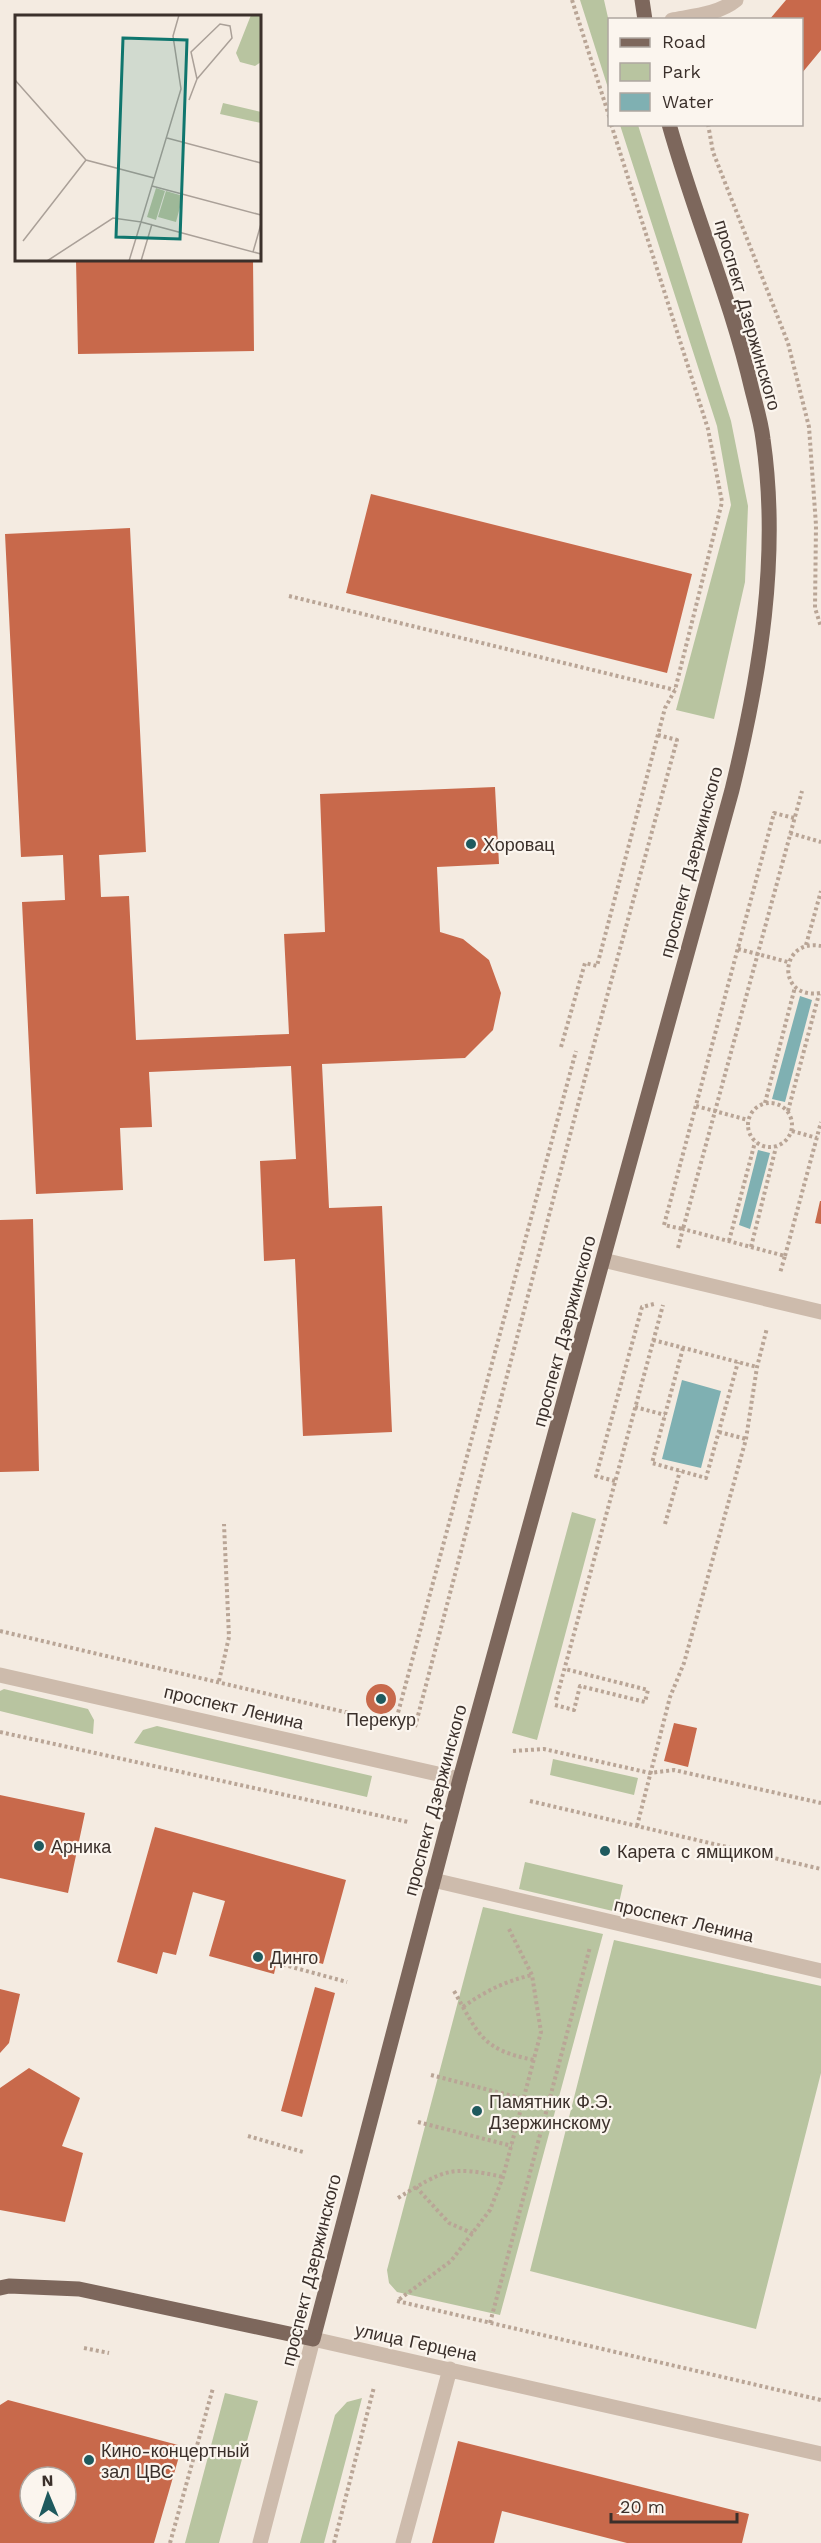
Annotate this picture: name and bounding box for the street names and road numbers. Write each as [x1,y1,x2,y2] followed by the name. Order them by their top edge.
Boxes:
[711,217,785,413] street label: проспект Дзержинского
[655,764,727,960] street label: проспект Дзержинского
[528,1233,600,1429] street label: проспект Дзержинского
[162,1681,307,1734] street label: проспект Ленина
[399,1702,471,1898] street label: проспект Дзержинского
[612,1894,757,1947] street label: проспект Ленина
[277,2172,345,2368] street label: проспект Дзержинского
[353,2319,480,2365] street label: улица Герцена

